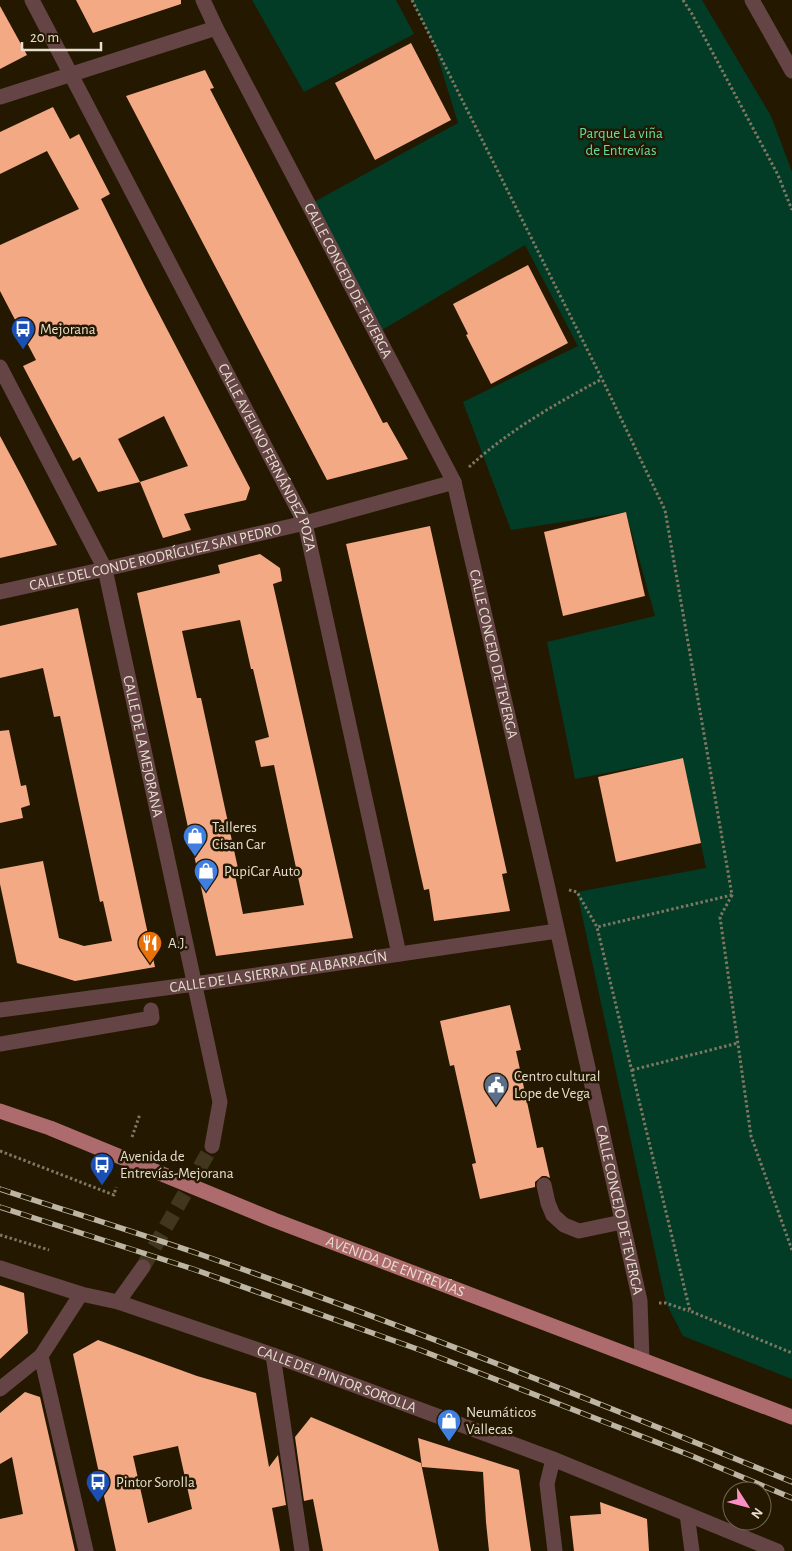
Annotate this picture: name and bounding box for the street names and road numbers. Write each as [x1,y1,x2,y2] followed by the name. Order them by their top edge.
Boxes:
[301,201,395,361] street label: CALLE CONCEJO DE TEVERGA
[215,361,318,553] street label: CALLE AVELINO FERNÁNDEZ POZA
[28,522,283,593] street label: CALLE DEL CONDE RODRÍGUEZ SAN PEDRO
[466,568,520,740] street label: CALLE CONCEJO DE TEVERGA
[120,674,165,819] street label: CALLE DE LA MEJORANA
[169,948,388,995] street label: CALLE DE LA SIERRA DE ALBARRACÍN
[593,1124,645,1296] street label: CALLE CONCEJO DE TEVERGA
[324,1234,467,1300] street label: AVENIDA DE ENTREVÍAS
[255,1343,419,1416] street label: CALLE DEL PINTOR SOROLLA

